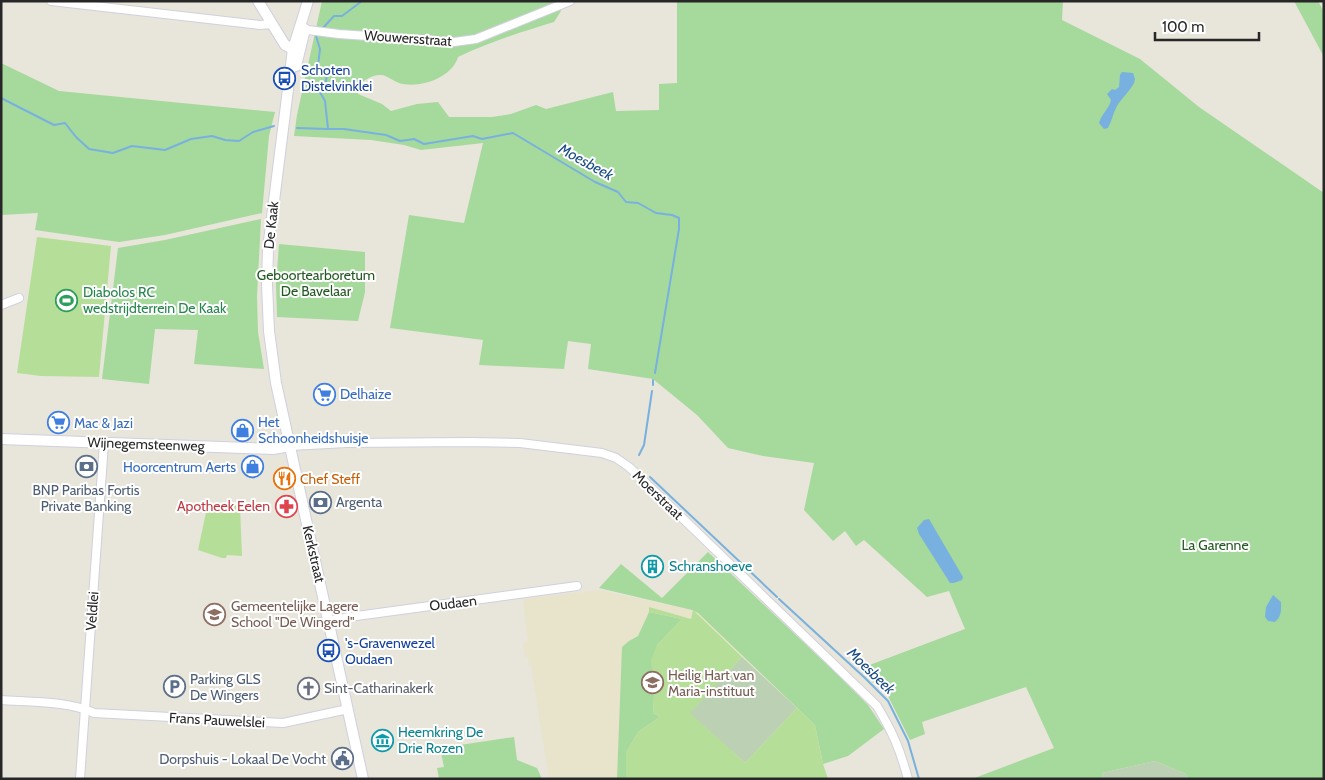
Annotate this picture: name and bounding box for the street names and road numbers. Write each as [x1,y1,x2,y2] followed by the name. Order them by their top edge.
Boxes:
[363,26,453,50] street label: Wouwersstraat
[260,199,283,250] street label: De Kaak
[87,433,206,455] street label: Wijnegemsteenweg
[629,467,687,524] street label: Moerstraat
[299,524,329,585] street label: Kerkstraat
[82,591,102,631] street label: Veldlei
[428,591,478,615] street label: Oudaen
[169,708,265,732] street label: Frans Pauwelslei

